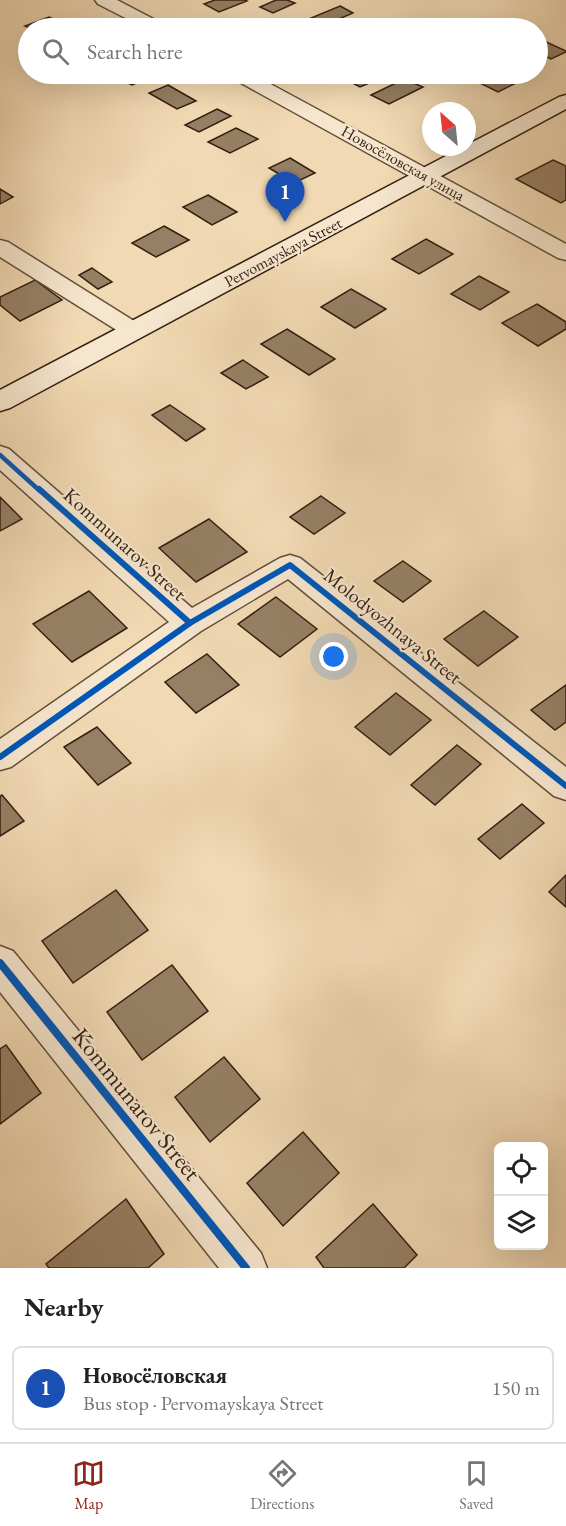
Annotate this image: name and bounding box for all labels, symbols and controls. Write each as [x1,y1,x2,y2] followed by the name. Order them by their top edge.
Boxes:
[18,18,548,84] search box
[39,35,72,68] icon: search
[87,37,182,66] text: Search here
[422,102,476,156] north arrow
[337,120,469,206] street label: Новосёловская улица
[266,172,304,222] pin: 1
[221,212,345,292] street label: Pervomayskaya Street
[58,482,192,607] street label: Kommunarov Street
[319,562,468,690] street label: Molodyozhnaya Street
[319,642,348,671] your location
[66,1021,209,1187] street label: Kommunarov Street
[494,1142,548,1250] map controls
[494,1142,548,1196] button: locate
[494,1196,548,1250] button: layers
[24,1290,104,1324] text: Nearby
[83,1361,227,1390] text: Новосёловская
[40,1375,51,1401] text: 1
[492,1375,540,1401] text: 150 m
[83,1390,324,1416] text: Bus stop · Pervomayskaya Street
[72,1457,105,1514] tab: Map
[250,1457,315,1514] tab: Directions
[459,1457,494,1514] tab: Saved

